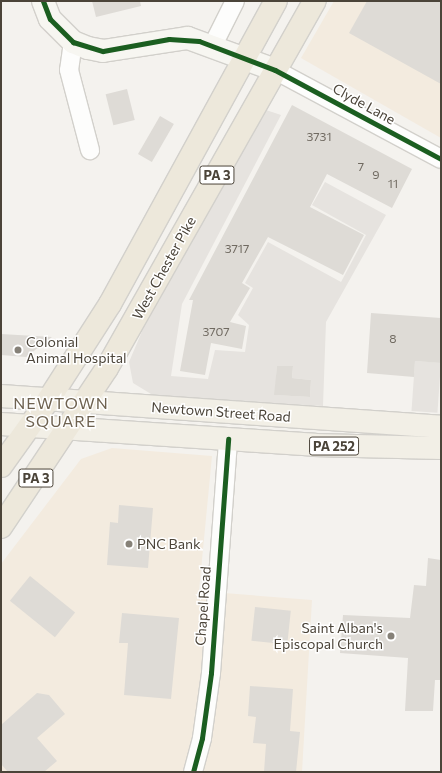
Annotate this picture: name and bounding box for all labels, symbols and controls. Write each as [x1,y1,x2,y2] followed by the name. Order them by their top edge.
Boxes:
[330,80,398,128] street label: Clyde Lane
[306,130,332,144] house number: 3731
[358,160,364,174] house number: 7
[199,164,235,186] road number: PA 3
[372,168,380,182] house number: 9
[388,177,398,191] house number: 11
[129,214,199,322] street label: West Chester Pike
[225,242,249,256] house number: 3717
[202,325,230,339] house number: 3707
[389,332,397,346] house number: 8
[26,334,127,366] place label: Colonial Animal Hospital
[13,345,23,355] marker: Colonial Animal Hospital
[13,393,109,431] district label: NEWTOWN SQUARE
[151,399,291,425] street label: Newtown Street Road
[309,435,359,457] road number: PA 252
[18,467,54,489] road number: PA 3
[137,536,201,552] place label: PNC Bank
[124,539,134,549] marker: PNC Bank
[192,566,214,646] street label: Chapel Road
[274,620,383,652] place label: Saint Alban's Episcopal Church
[386,631,396,641] marker: Saint Alban's Episcopal Church

